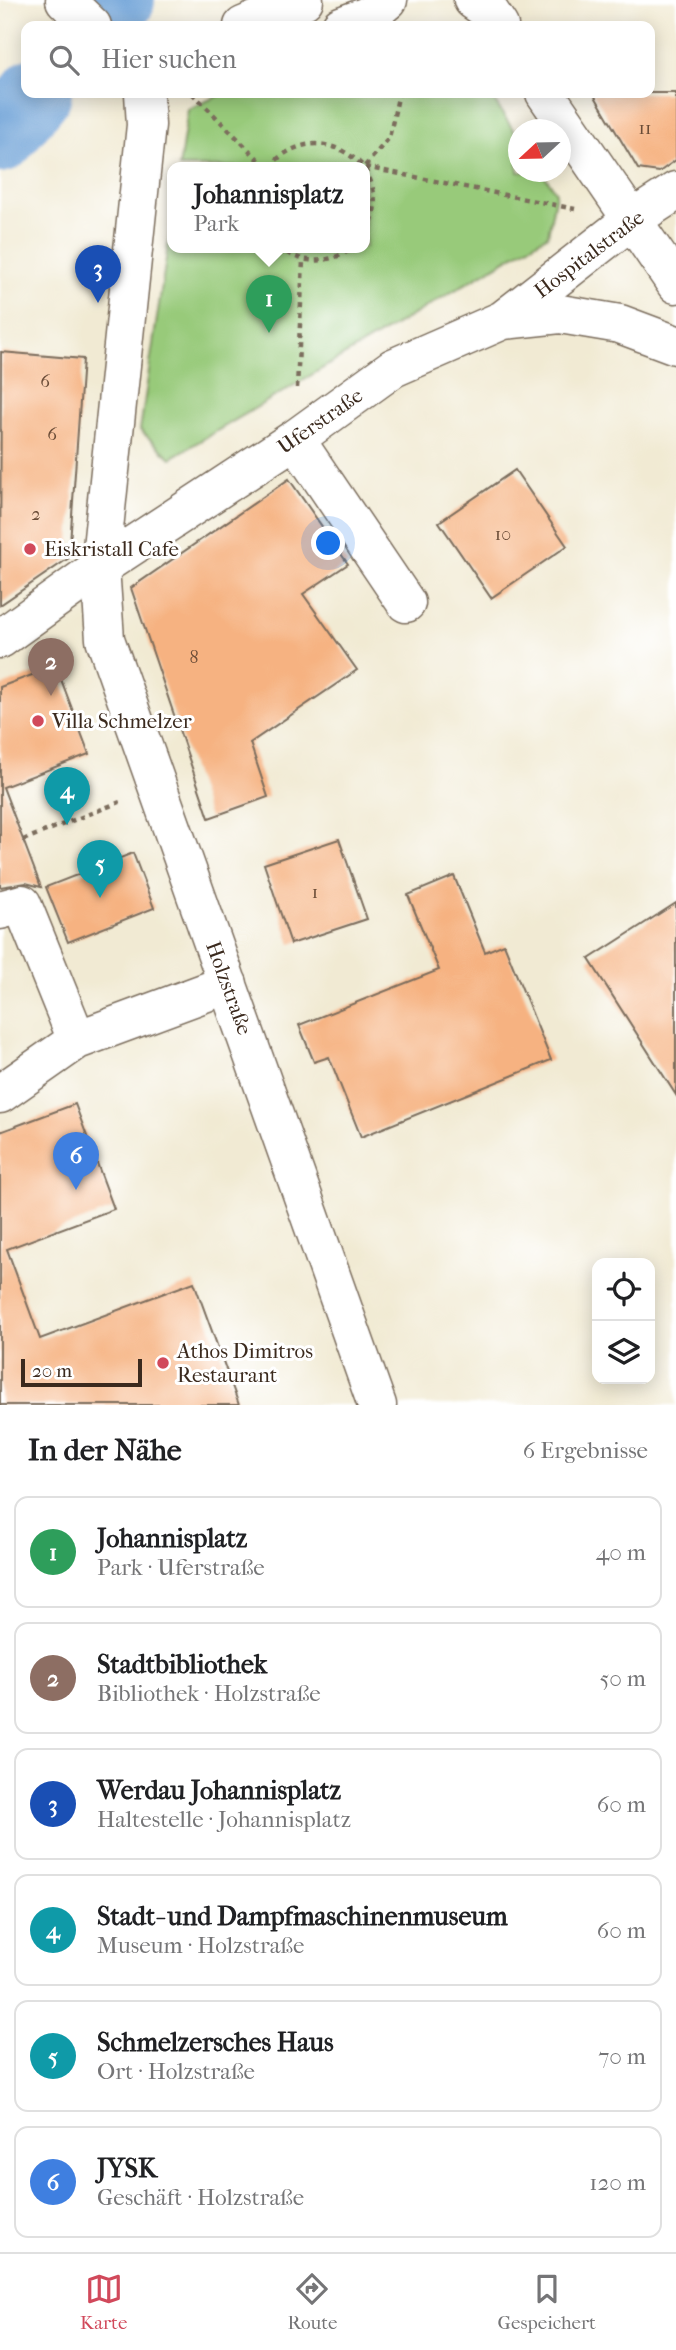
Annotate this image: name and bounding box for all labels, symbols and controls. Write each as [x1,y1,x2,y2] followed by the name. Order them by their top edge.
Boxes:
[21,21,655,98] search box
[45,41,83,79] icon: search
[101,44,237,75] text: Hier suchen
[639,118,651,139] house number: 11
[508,119,571,182] north arrow
[167,162,370,253] popup
[193,179,344,210] text: Johannisplatz
[529,205,649,303] street label: Hospitalstraße
[193,210,239,237] text: Park
[75,245,121,303] pin: 3
[246,275,292,333] pin: 1
[40,371,50,392] house number: 6
[273,383,367,459] street label: Uferstraße
[47,424,57,445] house number: 6
[31,504,41,525] house number: 2
[495,524,511,545] house number: 10
[311,526,345,560] your location
[44,537,179,561] place label: Eiskristall Cafe
[22,541,38,557] marker: Eiskristall Cafe
[28,638,74,696] pin: 2
[189,647,199,668] house number: 8
[51,709,192,733] place label: Villa Schmelzer
[30,713,46,729] marker: Villa Schmelzer
[44,767,90,825] pin: 4
[77,840,123,898] pin: 5
[312,882,318,903] house number: 1
[201,938,257,1038] street label: Holzstraße
[53,1132,99,1190] pin: 6
[592,1258,655,1384] map controls
[592,1258,655,1321] button: locate
[592,1321,655,1384] button: layers
[176,1339,313,1387] place label: Athos Dimitros Restaurant
[155,1355,171,1371] marker: Athos Dimitros Restaurant
[21,1356,142,1388] scale bar
[32,1360,72,1382] text: 20 m
[28,1433,182,1468] text: In der Nähe
[523,1437,648,1464] text: 6 Ergebnisse
[97,1523,247,1554] text: Johannisplatz
[49,1539,57,1566] text: 1
[596,1539,646,1566] text: 40 m
[97,1554,265,1581] text: Park · Uferstraße
[97,1649,267,1680] text: Stadtbibliothek
[47,1665,59,1692] text: 2
[599,1665,646,1692] text: 50 m
[97,1680,321,1707] text: Bibliothek · Holzstraße
[97,1775,341,1806] text: Werdau Johannisplatz
[48,1791,58,1818] text: 3
[597,1791,646,1818] text: 60 m
[97,1806,351,1833] text: Haltestelle · Johannisplatz
[97,1901,508,1932] text: Stadt- und Dampfmaschinenmuseum
[46,1917,60,1944] text: 4
[597,1917,646,1944] text: 60 m
[97,1932,304,1959] text: Museum · Holzstraße
[97,2027,334,2058] text: Schmelzersches Haus
[48,2043,58,2070] text: 5
[598,2043,646,2070] text: 70 m
[97,2058,255,2085] text: Ort · Holzstraße
[97,2153,157,2184] text: JYSK
[47,2169,59,2196] text: 6
[589,2169,646,2196] text: 120 m
[97,2184,304,2211] text: Geschäft · Holzstraße
[80,2270,127,2334] tab: Karte
[288,2270,337,2334] tab: Route
[498,2270,596,2334] tab: Gespeichert

